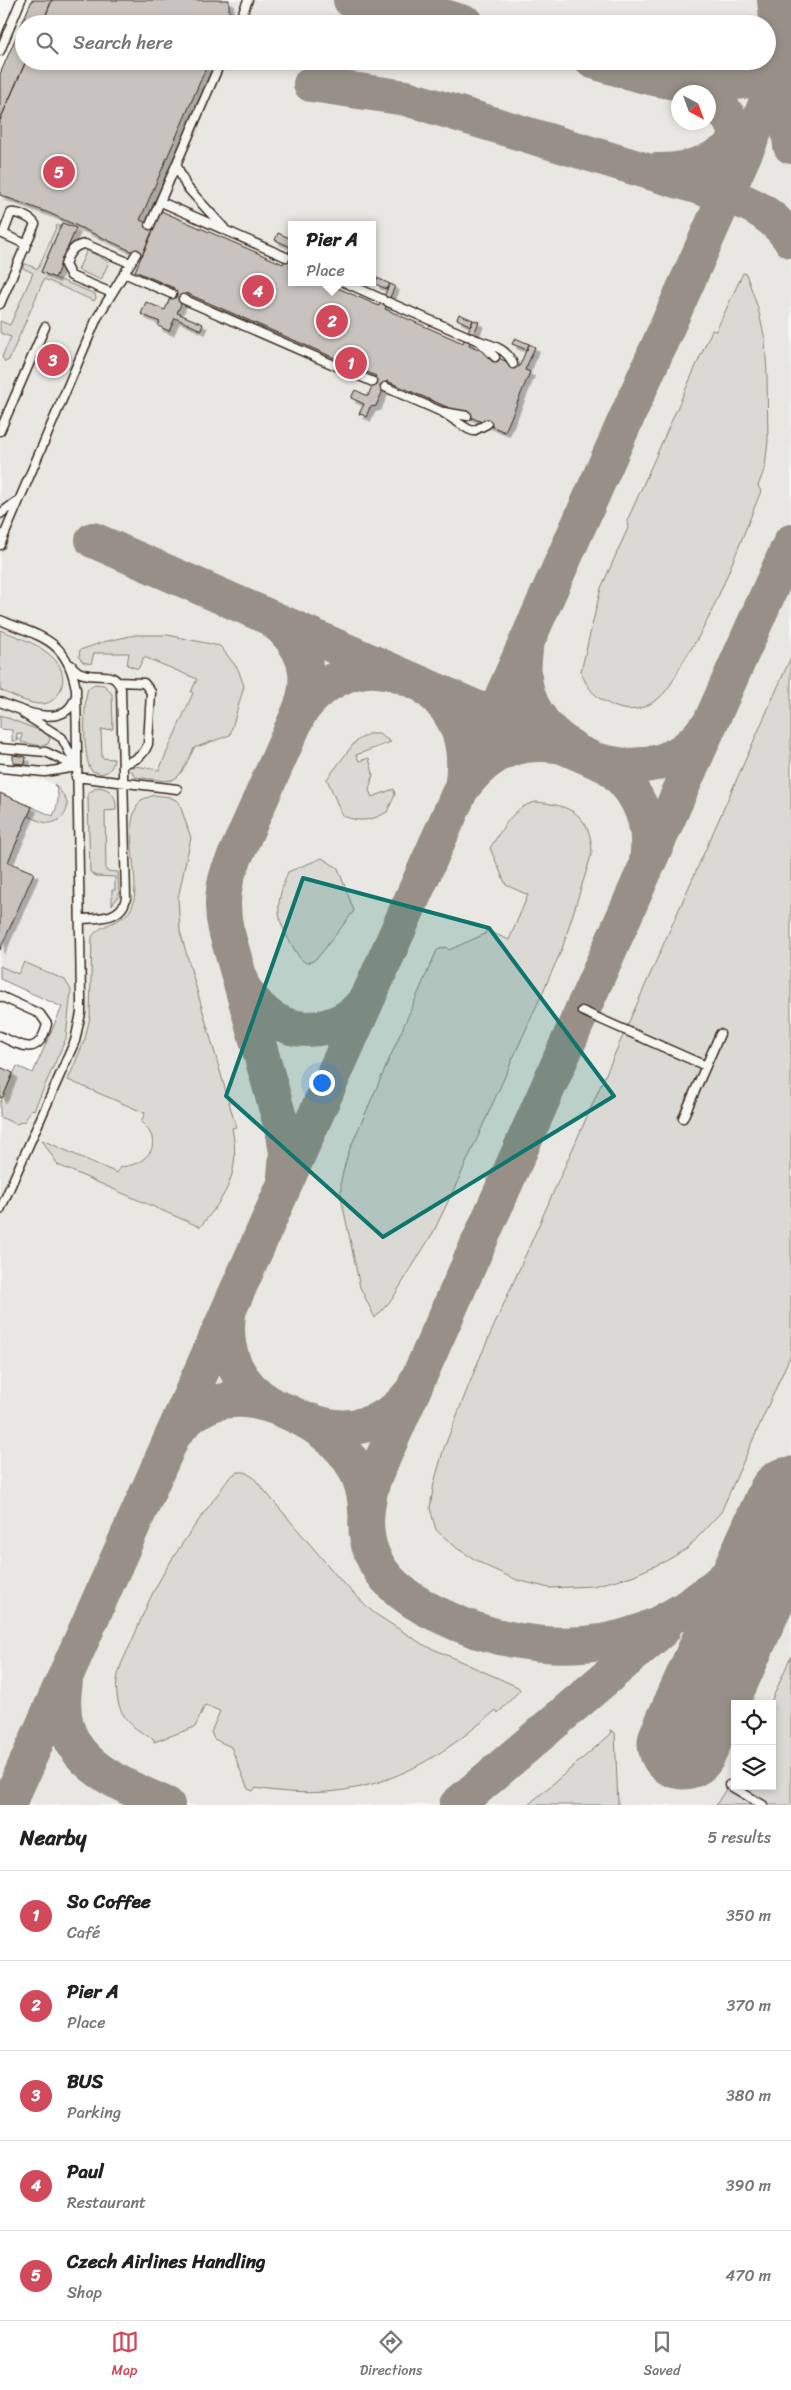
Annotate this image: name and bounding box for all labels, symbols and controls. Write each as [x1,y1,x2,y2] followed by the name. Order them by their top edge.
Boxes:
[15,15,776,70] search box
[73,26,173,59] text: Search here
[33,29,61,57] icon: search
[671,85,716,130] north arrow
[43,153,75,191] pin: 5
[288,221,376,286] popup
[306,223,358,256] text: Pier A
[306,256,345,285] text: Place
[242,272,274,310] pin: 4
[316,302,348,340] pin: 2
[37,341,69,379] pin: 3
[335,344,367,382] pin: 1
[309,1070,335,1096] your location
[731,1700,776,1790] map controls
[731,1700,776,1745] button: locate
[731,1745,776,1790] button: layers
[20,1819,86,1857] text: Nearby
[707,1823,771,1852] text: 5 results
[67,1885,151,1918] text: So Coffee
[33,1901,39,1930] text: 1
[726,1901,771,1930] text: 350 m
[67,1918,100,1947] text: Café
[67,1975,119,2008] text: Pier A
[31,1991,41,2020] text: 2
[727,1991,771,2020] text: 370 m
[67,2008,106,2037] text: Place
[67,2065,104,2098] text: BUS
[32,2081,40,2110] text: 3
[726,2081,771,2110] text: 380 m
[67,2098,121,2127] text: Parking
[67,2155,104,2188] text: Paul
[31,2171,41,2200] text: 4
[726,2171,771,2200] text: 390 m
[67,2188,146,2217] text: Restaurant
[67,2245,266,2278] text: Czech Airlines Handling
[31,2261,41,2290] text: 5
[725,2261,771,2290] text: 470 m
[67,2278,102,2307] text: Shop
[111,2328,139,2383] tab: Map
[360,2328,422,2383] tab: Directions
[644,2328,680,2383] tab: Saved

